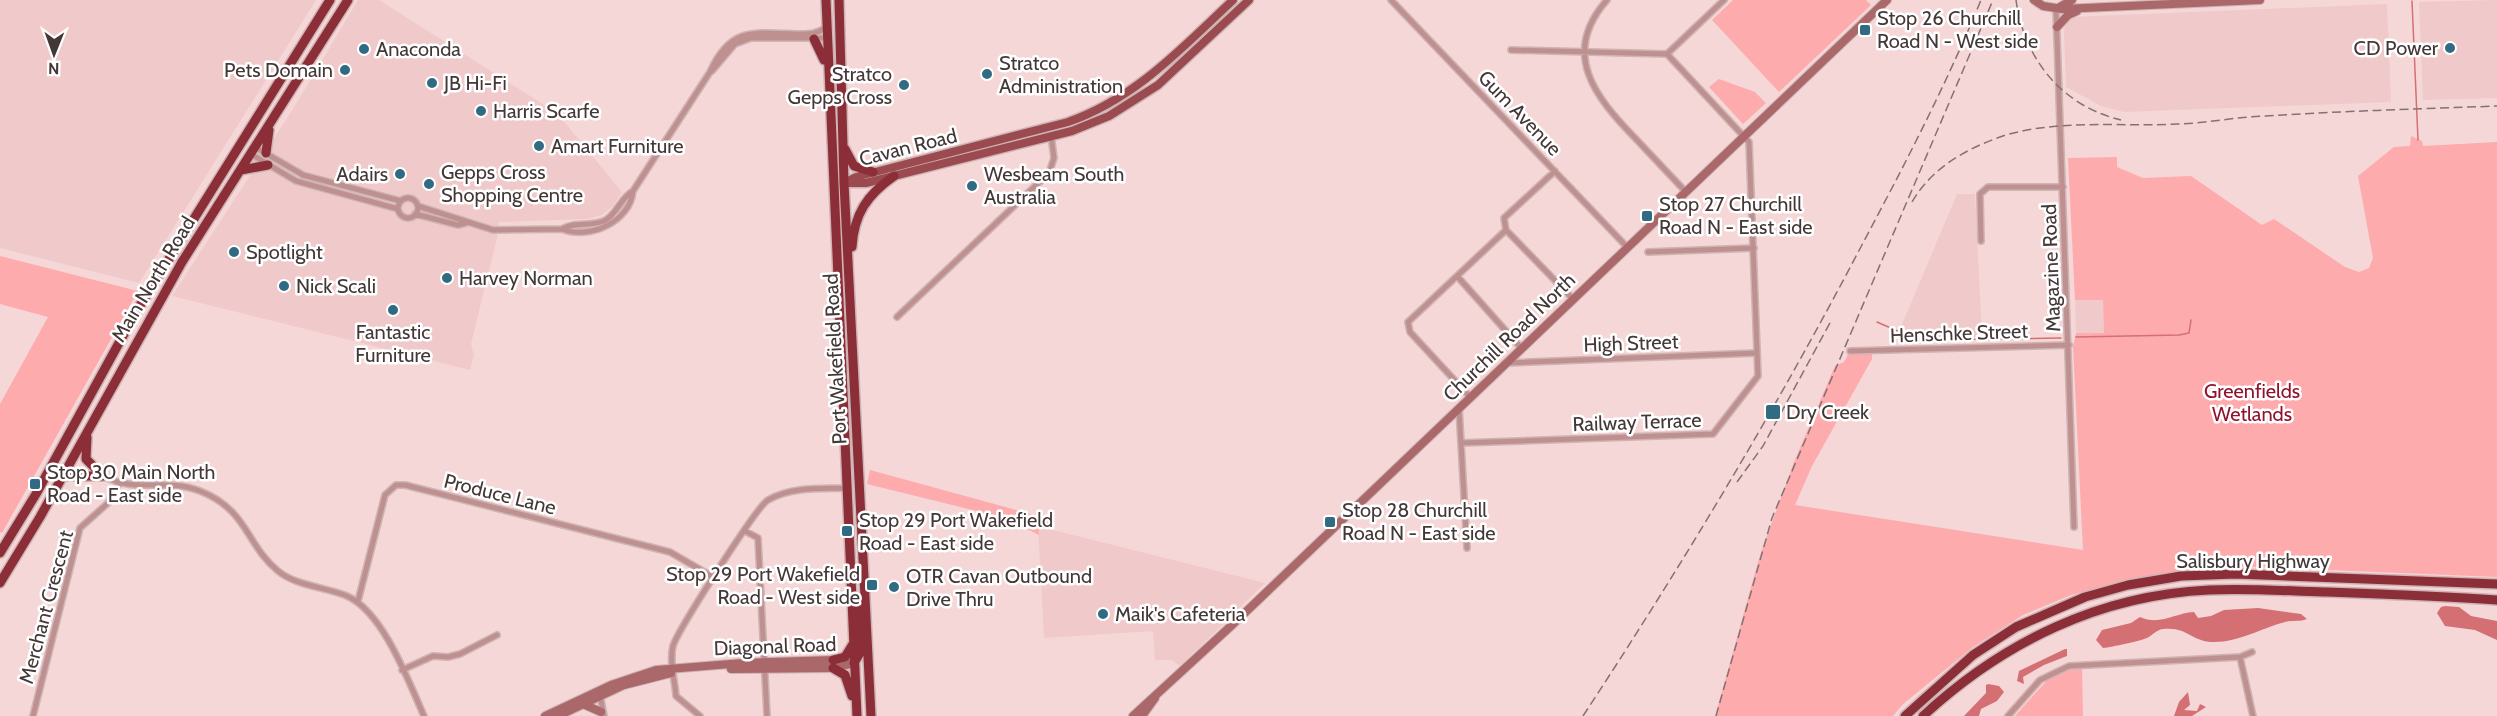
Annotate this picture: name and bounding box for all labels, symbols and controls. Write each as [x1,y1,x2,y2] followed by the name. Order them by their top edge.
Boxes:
[1877,6,2038,53] place label: Stop 26 Churchill Road N - West side
[1858,23,1872,37] marker: Stop 26 Churchill Road N - West side
[24,24,84,84] north arrow
[2354,36,2439,60] place label: CD Power
[376,37,461,61] place label: Anaconda
[2443,41,2457,55] marker: CD Power
[357,42,371,56] marker: Anaconda
[999,51,1123,98] place label: Stratco Administration
[224,58,333,82] place label: Pets Domain
[48,59,60,78] text: N
[788,62,892,109] place label: Stratco Gepps Cross
[338,63,352,77] marker: Pets Domain
[1473,65,1567,161] street label: Gum Avenue
[980,67,994,81] marker: Stratco Administration
[443,71,507,95] place label: JB Hi-Fi
[425,76,439,90] marker: JB Hi-Fi
[897,78,911,92] marker: Stratco Gepps Cross
[493,99,600,123] place label: Harris Scarfe
[474,104,488,118] marker: Harris Scarfe
[857,123,959,171] street label: Cavan Road
[551,134,683,158] place label: Amart Furniture
[532,139,546,153] marker: Amart Furniture
[441,160,583,207] place label: Gepps Cross Shopping Centre
[336,162,388,186] place label: Adairs
[984,162,1124,209] place label: Wesbeam South Australia
[393,167,407,181] marker: Adairs
[422,177,436,191] marker: Gepps Cross Shopping Centre
[965,179,979,193] marker: Wesbeam South Australia
[1659,192,1813,239] place label: Stop 27 Churchill Road N - East side
[2037,203,2065,333] street label: Magazine Road
[1640,209,1654,223] marker: Stop 27 Churchill Road N - East side
[106,212,200,346] street label: Main North Road
[246,240,323,264] place label: Spotlight
[227,245,241,259] marker: Spotlight
[459,266,593,290] place label: Harvey Norman
[1438,268,1580,406] street label: Churchill Road North
[440,271,454,285] marker: Harvey Norman
[819,273,851,445] street label: Port Wakefield Road
[296,274,376,298] place label: Nick Scali
[277,279,291,293] marker: Nick Scali
[386,303,400,317] marker: Fantastic Furniture
[1890,319,2029,347] street label: Henschke Street
[355,320,431,367] place label: Fantastic Furniture
[1583,329,1679,357] street label: High Street
[2204,379,2300,426] park label: Greenfields Wetlands
[1786,400,1869,424] place label: Dry Creek
[1764,403,1782,421] marker: Dry Creek
[1572,408,1702,436] street label: Railway Terrace
[47,460,215,507] place label: Stop 30 Main North Road - East side
[441,468,559,520] street label: Produce Lane
[28,477,42,491] marker: Stop 30 Main North Road - East side
[1342,498,1496,545] place label: Stop 28 Churchill Road N - East side
[859,508,1053,555] place label: Stop 29 Port Wakefield Road - East side
[1323,515,1337,529] marker: Stop 28 Churchill Road N - East side
[840,524,854,538] marker: Stop 29 Port Wakefield Road - East side
[14,527,78,686] street label: Merchant Crescent
[2176,549,2330,573] street label: Salisbury Highway
[666,562,860,609] place label: Stop 29 Port Wakefield Road - West side
[906,564,1092,611] place label: OTR Cavan Outbound Drive Thru
[865,578,879,592] marker: Stop 29 Port Wakefield Road - West side
[887,580,901,594] marker: OTR Cavan Outbound Drive Thru
[1115,602,1246,626] place label: Maik's Cafeteria
[1096,607,1110,621] marker: Maik's Cafeteria
[713,632,837,660] street label: Diagonal Road

